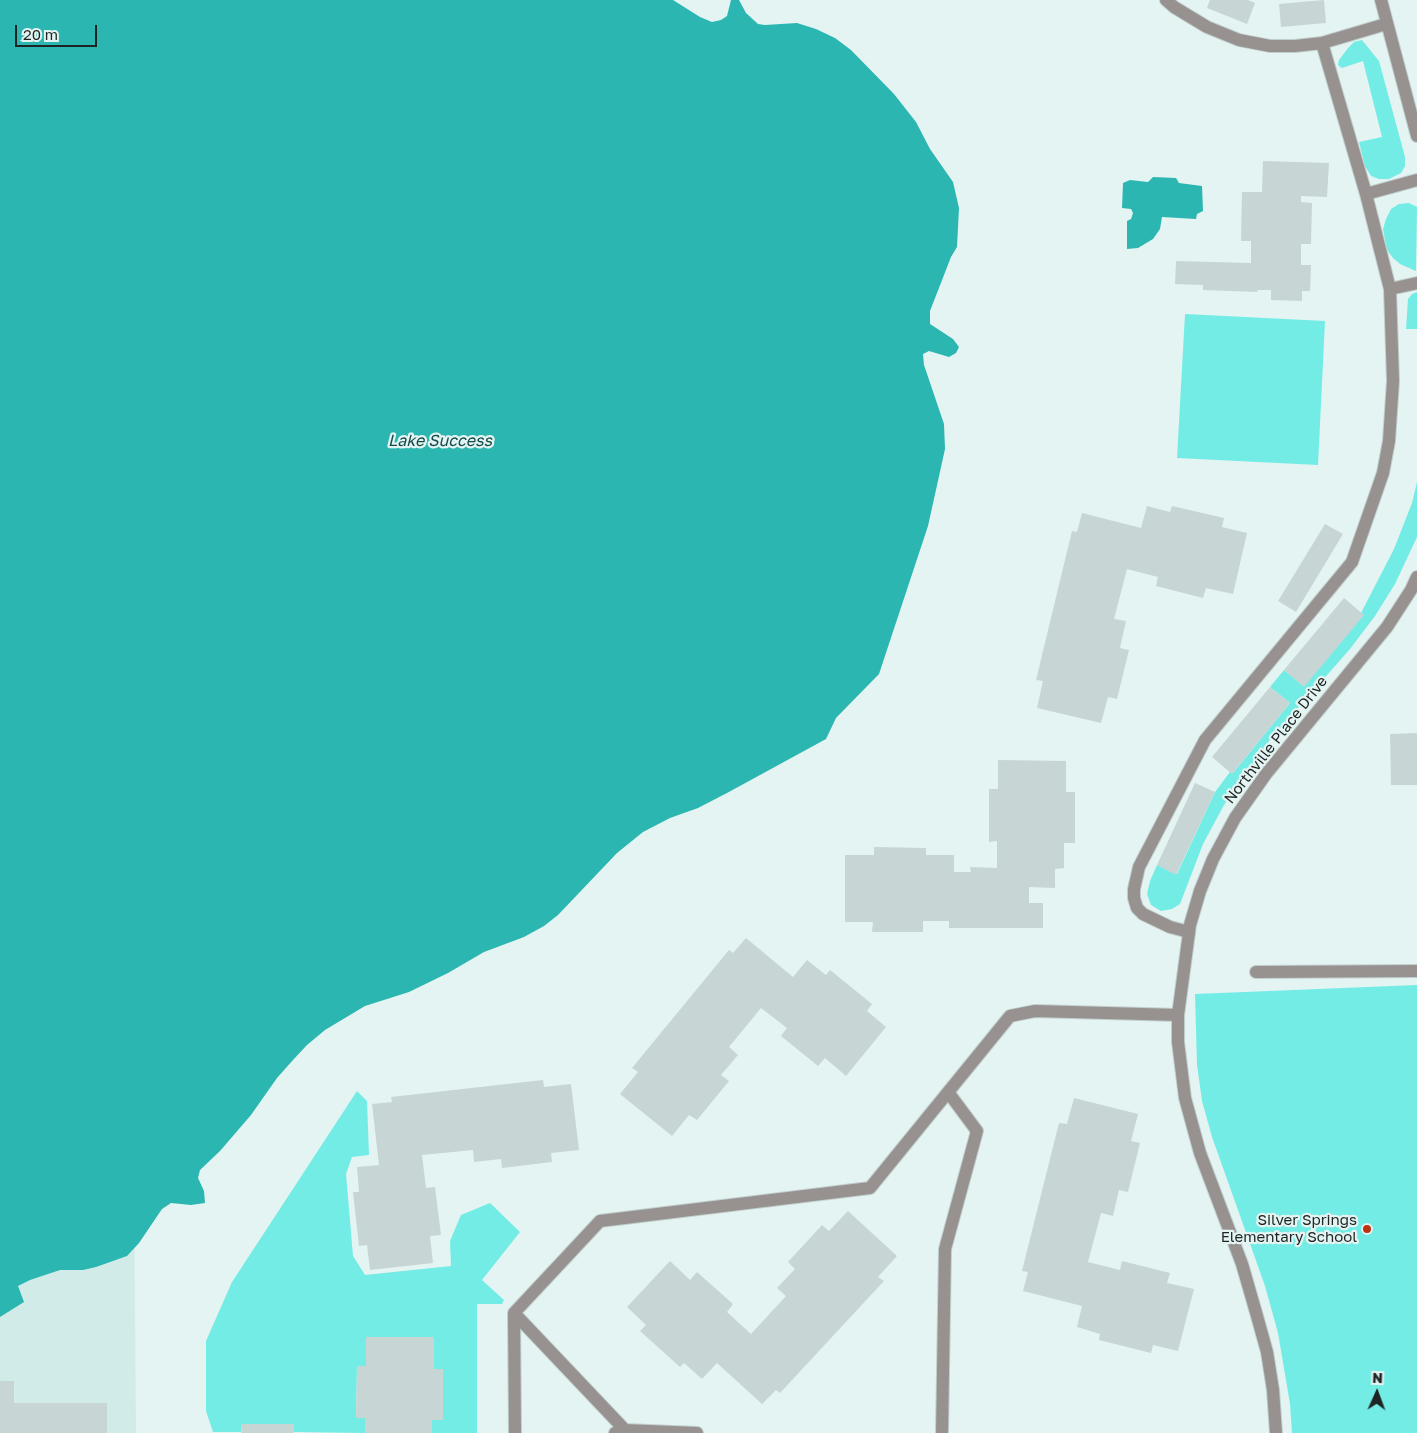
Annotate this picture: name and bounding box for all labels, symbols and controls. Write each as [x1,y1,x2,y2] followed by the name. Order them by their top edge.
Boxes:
[18,15,100,47] scale bar
[23,25,58,43] text: 20 m
[388,431,492,451] water label: Lake Success
[1221,673,1331,807] street label: Northville Place Drive
[1221,1211,1357,1246] place label: Silver Springs Elementary School
[1361,1223,1373,1235] marker: Silver Springs Elementary School
[1352,1368,1402,1418] north arrow
[1372,1369,1383,1386] text: N

